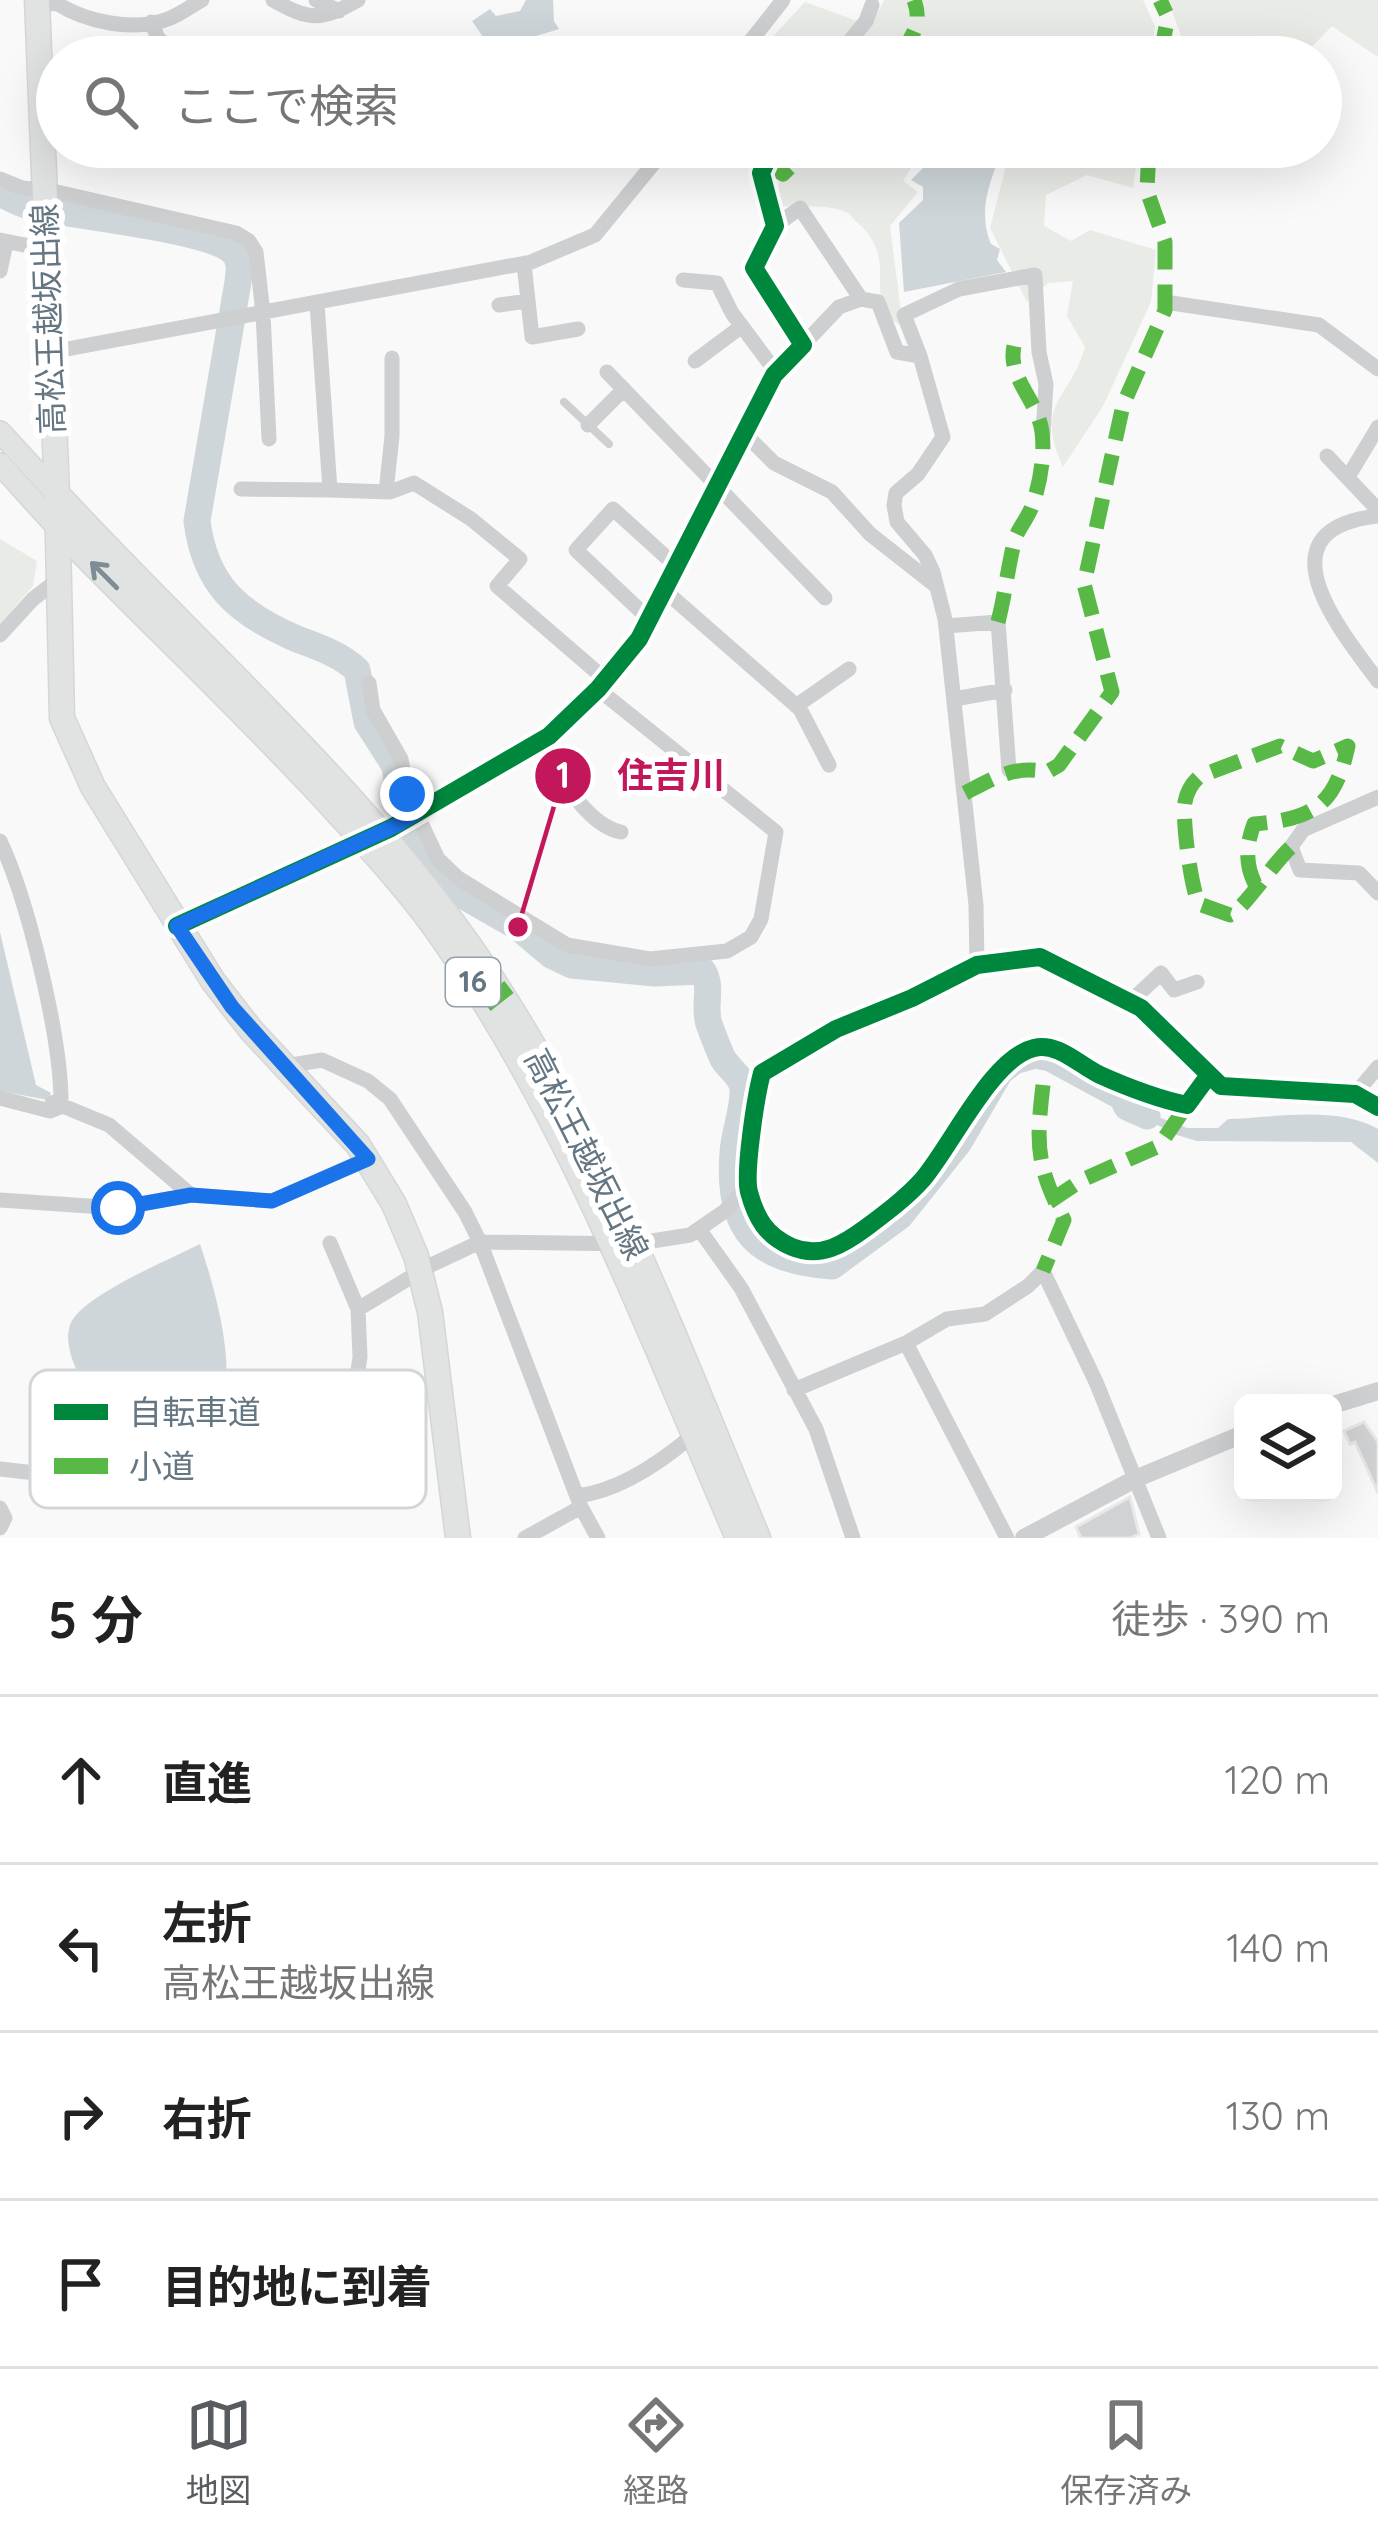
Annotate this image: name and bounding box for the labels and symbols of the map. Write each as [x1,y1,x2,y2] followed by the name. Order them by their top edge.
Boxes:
[23,203,72,435] street label: 高松王越坂出線
[90,561,119,590] one-way arrow
[533,740,749,812] callout: 住吉川
[556,752,570,797] text: 1
[617,752,725,797] text: 住吉川
[380,767,434,821] route end
[446,958,500,1006] road number: 16
[517,1042,658,1266] street label: 高松王越坂出線
[91,1181,145,1235] route start
[30,1370,426,1508] legend
[129,1391,261,1432] text: 自転車道
[129,1445,195,1486] text: 小道

